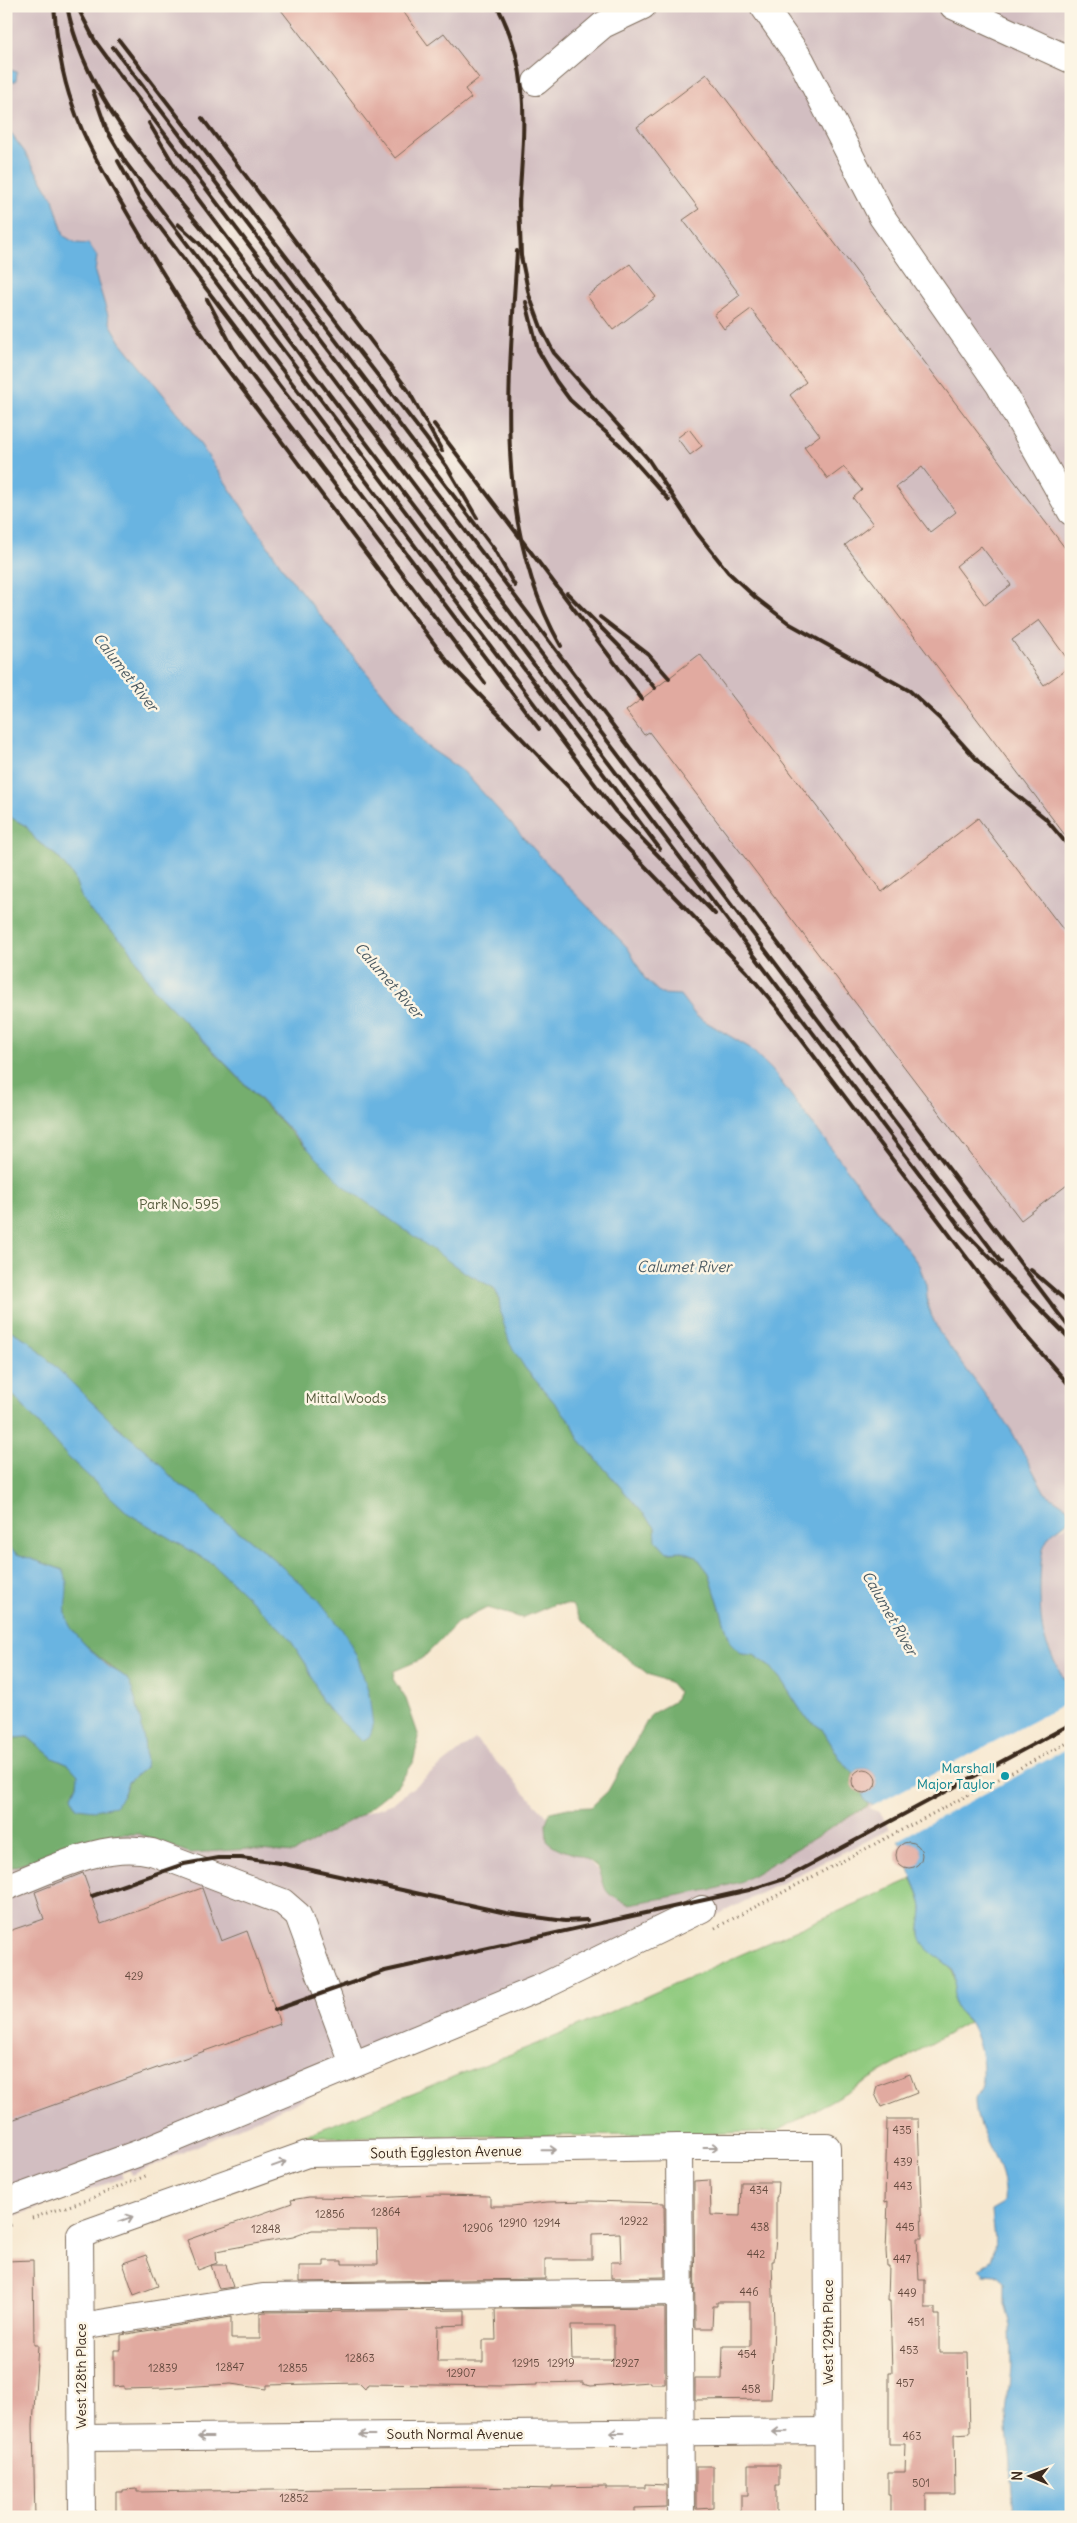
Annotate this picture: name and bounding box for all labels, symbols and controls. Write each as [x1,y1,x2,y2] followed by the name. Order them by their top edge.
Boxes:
[89,629,164,717] water label: Calumet River
[351,938,428,1023] water label: Calumet River
[139,1195,219,1213] park label: Park No. 595
[637,1257,733,1276] water label: Calumet River
[306,1389,386,1407] park label: Mittal Woods
[858,1567,923,1660] water label: Calumet River
[917,1759,995,1793] place label: Marshall Major Taylor
[999,1770,1011,1782] marker: Marshall Major Taylor
[125,1969,143,1983] house number: 429
[893,2123,911,2137] house number: 435
[370,2142,522,2162] street label: South Eggleston Avenue
[702,2142,719,2152] one-way arrow
[540,2145,556,2155] one-way arrow
[894,2155,912,2169] house number: 439
[271,2159,286,2168] one-way arrow
[894,2179,912,2193] house number: 443
[750,2183,768,2197] house number: 434
[371,2205,401,2219] house number: 12864
[315,2207,345,2221] house number: 12856
[118,2214,133,2223] one-way arrow
[620,2214,648,2228] house number: 12922
[499,2216,527,2230] house number: 12910
[533,2216,561,2230] house number: 12914
[751,2220,769,2234] house number: 438
[895,2220,915,2234] house number: 445
[463,2221,493,2235] house number: 12906
[251,2222,281,2236] house number: 12848
[747,2247,765,2261] house number: 442
[893,2252,912,2266] house number: 447
[819,2279,837,2385] street label: West 129th Place
[739,2285,759,2299] house number: 446
[897,2286,917,2300] house number: 449
[907,2315,925,2329] house number: 451
[72,2323,90,2429] street label: West 128th Place
[900,2343,918,2357] house number: 453
[737,2347,757,2361] house number: 454
[345,2351,375,2365] house number: 12863
[512,2356,540,2370] house number: 12915
[547,2356,575,2370] house number: 12919
[611,2356,640,2370] house number: 12927
[216,2360,245,2374] house number: 12847
[148,2361,178,2375] house number: 12839
[278,2361,308,2375] house number: 12855
[446,2366,476,2380] house number: 12907
[896,2376,915,2390] house number: 457
[741,2382,761,2396] house number: 458
[387,2425,523,2443] street label: South Normal Avenue
[772,2427,788,2437] one-way arrow
[609,2428,626,2438] one-way arrow
[903,2429,921,2443] house number: 463
[359,2430,376,2440] one-way arrow
[197,2432,213,2442] one-way arrow
[1004,2450,1054,2500] north arrow
[1008,2471,1026,2481] text: N
[912,2476,930,2490] house number: 501
[279,2491,309,2505] house number: 12852

